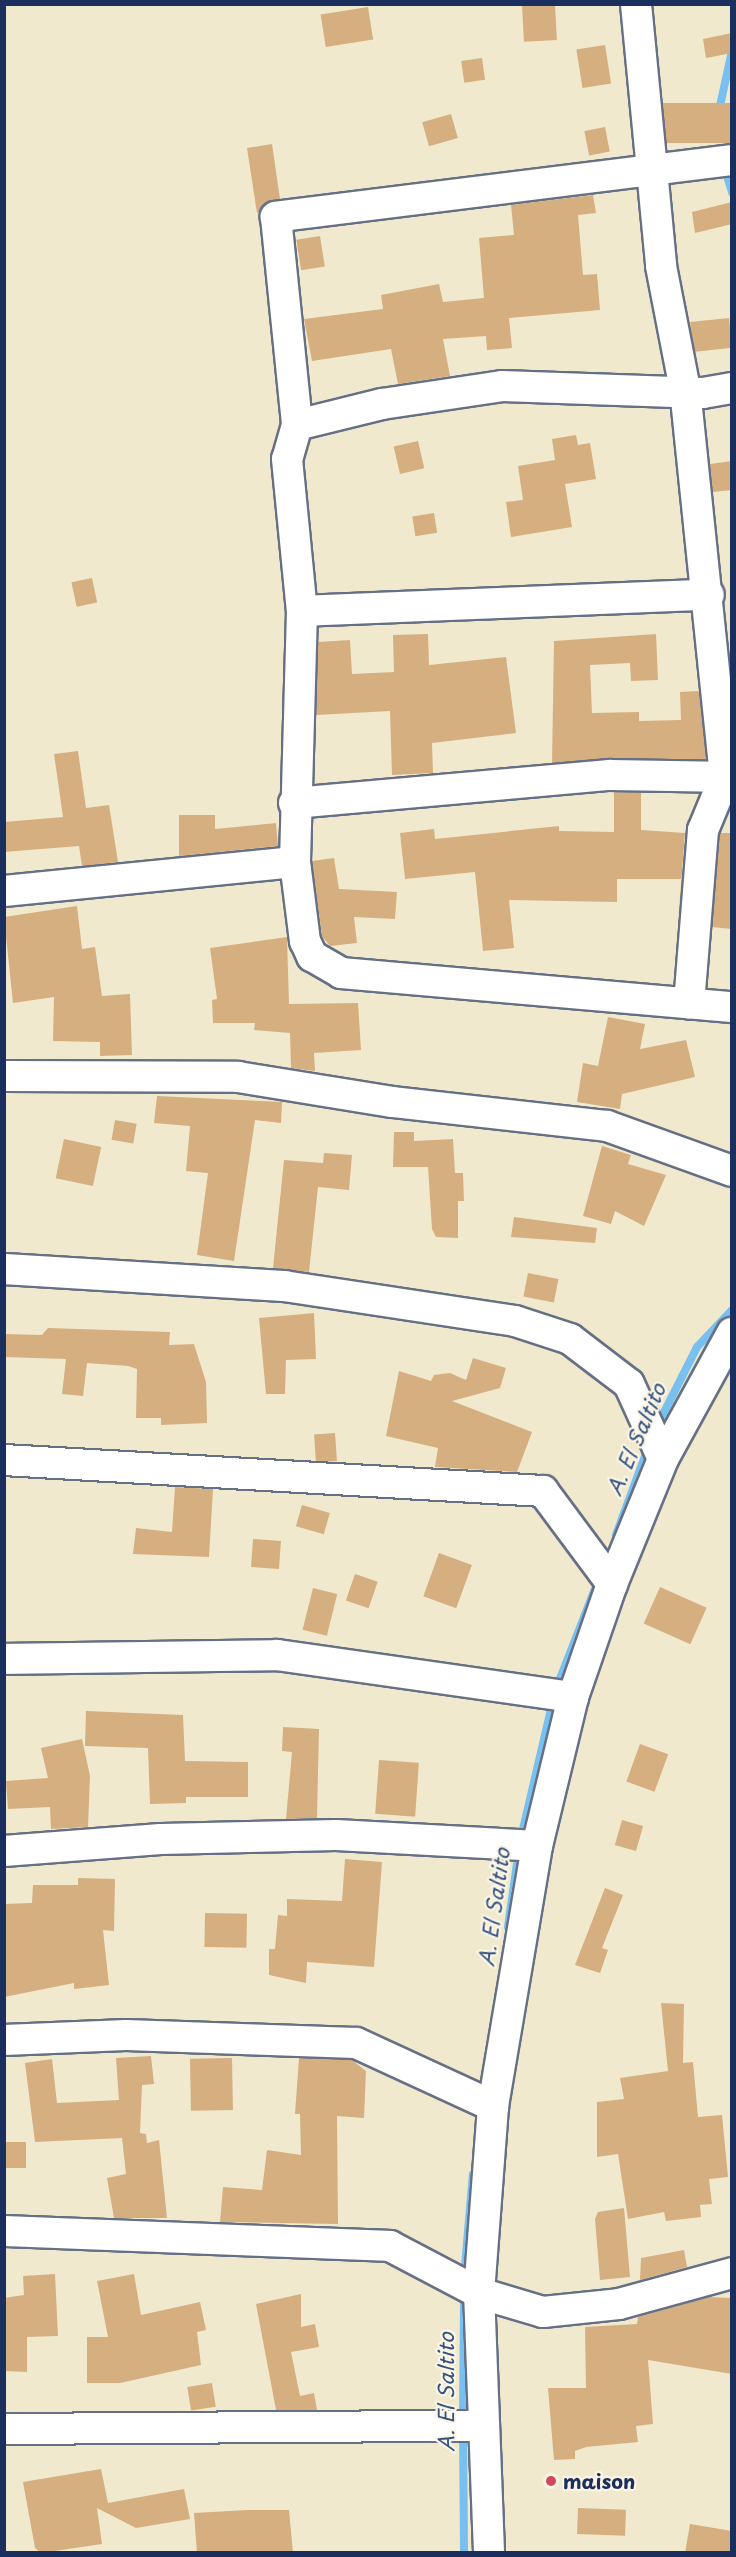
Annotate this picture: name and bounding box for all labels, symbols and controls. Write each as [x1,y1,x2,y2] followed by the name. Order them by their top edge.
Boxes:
[600,1378,670,1500] water label: A. El Saltito
[472,1845,514,1969] water label: A. El Saltito
[432,2332,458,2452] water label: A. El Saltito
[563,2469,635,2493] place label: maison
[544,2474,558,2488] marker: maison

